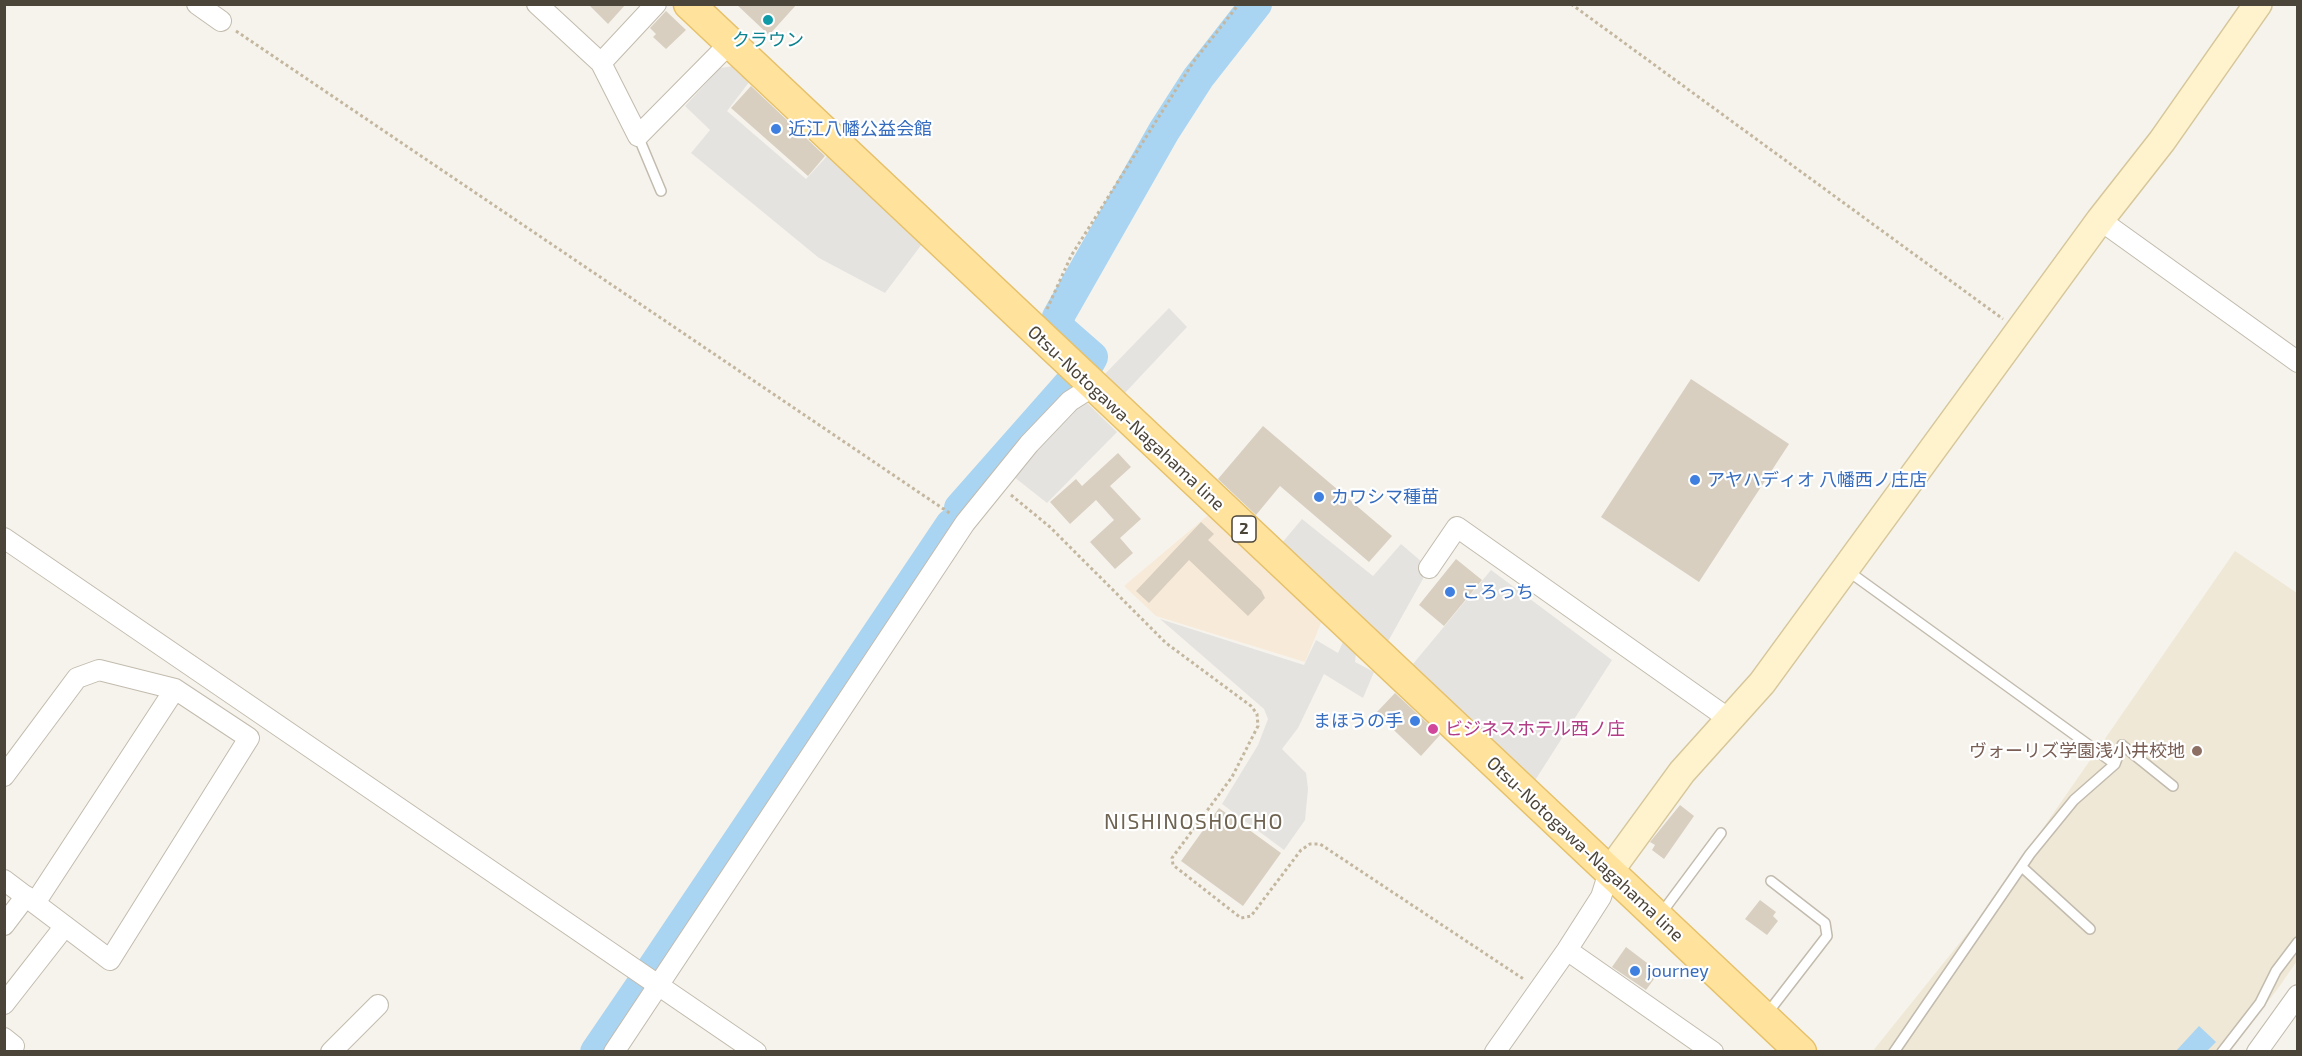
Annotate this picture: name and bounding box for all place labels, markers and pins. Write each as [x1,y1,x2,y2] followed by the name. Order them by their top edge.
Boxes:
[761,13,775,27] marker: クラウン
[732,29,804,51] place label: クラウン
[788,118,932,140] place label: 近江八幡公益会館
[769,122,783,136] marker: 近江八幡公益会館
[1707,469,1927,491] place label: アヤハディオ 八幡西ノ庄店
[1688,473,1702,487] marker: アヤハディオ 八幡西ノ庄店
[1331,486,1439,508] place label: カワシマ種苗
[1312,490,1326,504] marker: カワシマ種苗
[1462,581,1534,603] place label: ころっち
[1443,585,1457,599] marker: ころっち
[1313,710,1403,732] place label: まほうの手
[1408,714,1422,728] marker: まほうの手
[1445,718,1625,740] place label: ビジネスホテル西ノ庄
[1426,722,1440,736] marker: ビジネスホテル西ノ庄
[1969,740,2185,762] place label: ヴォーリズ学園浅小井校地
[2190,744,2204,758] marker: ヴォーリズ学園浅小井校地
[1647,960,1709,982] place label: journey
[1628,964,1642,978] marker: journey

